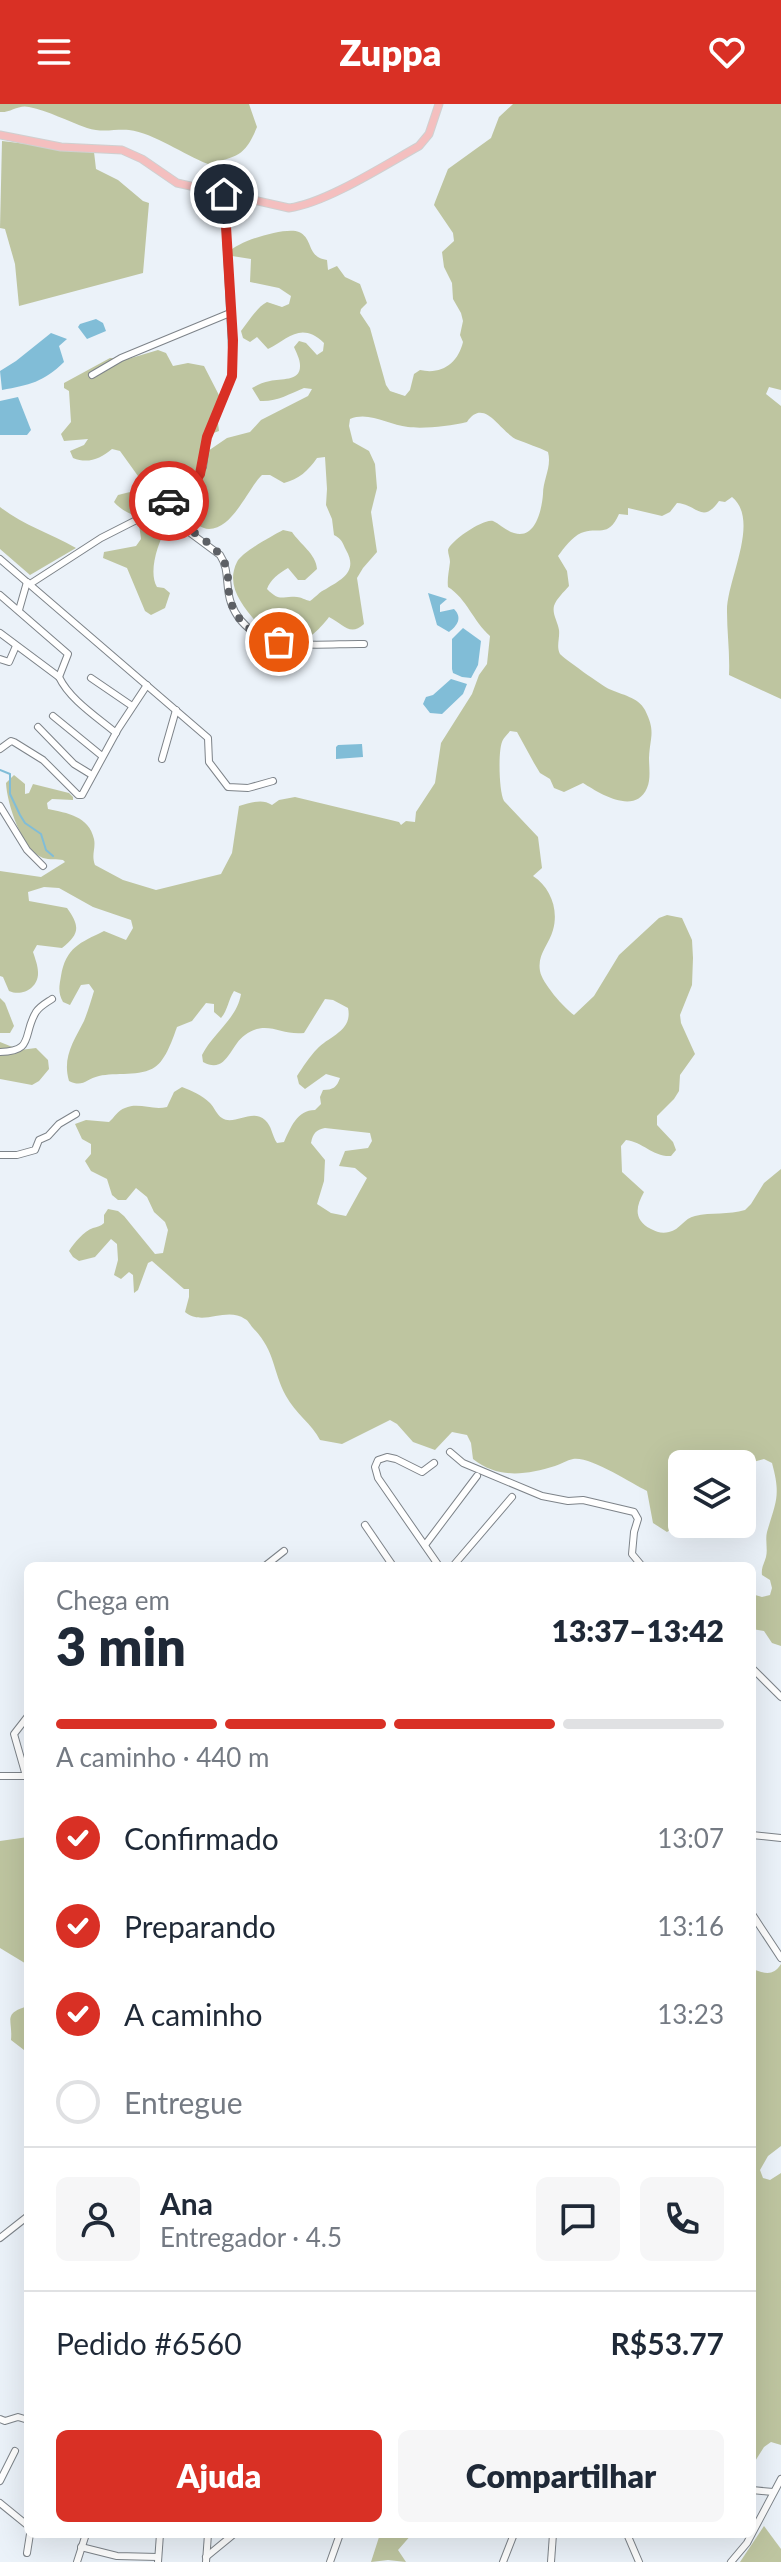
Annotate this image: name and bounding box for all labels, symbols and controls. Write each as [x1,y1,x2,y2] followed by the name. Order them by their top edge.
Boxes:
[32,30,76,74] icon: menu
[340,30,441,74] text: Zuppa
[705,30,749,74] icon: heart
[190,160,258,228] pin
[202,172,246,216] icon: home
[129,461,209,541] courier
[147,479,191,523] icon: car
[245,608,313,676] pin
[257,620,301,664] icon: bag
[668,1450,756,1538] map controls
[668,1450,756,1538] button: layers
[56,1584,170,1616] text: Chega em
[551,1612,724,1648] text: 13:37–13:42
[56,1615,186,1677] text: 3 min
[56,1741,269,1773] text: A caminho · 440 m
[56,1816,100,1860] icon: check
[124,1820,279,1856] text: Confirmado
[657,1822,724,1854] text: 13:07
[56,1904,100,1948] icon: check
[124,1908,276,1944] text: Preparando
[657,1910,724,1942] text: 13:16
[56,1992,100,2036] icon: check
[124,1996,263,2032] text: A caminho
[657,1998,724,2030] text: 13:23
[124,2084,243,2120] text: Entregue
[56,2177,140,2261] button: person
[536,2177,620,2261] button: chat
[640,2177,724,2261] button: phone
[160,2185,213,2221] text: Ana
[160,2221,342,2253] text: Entregador · 4.5
[56,2325,242,2361] text: Pedido #6560
[611,2325,724,2361] text: R$53.77
[56,2430,382,2522] button: Ajuda
[398,2430,724,2522] button: Compartilhar

